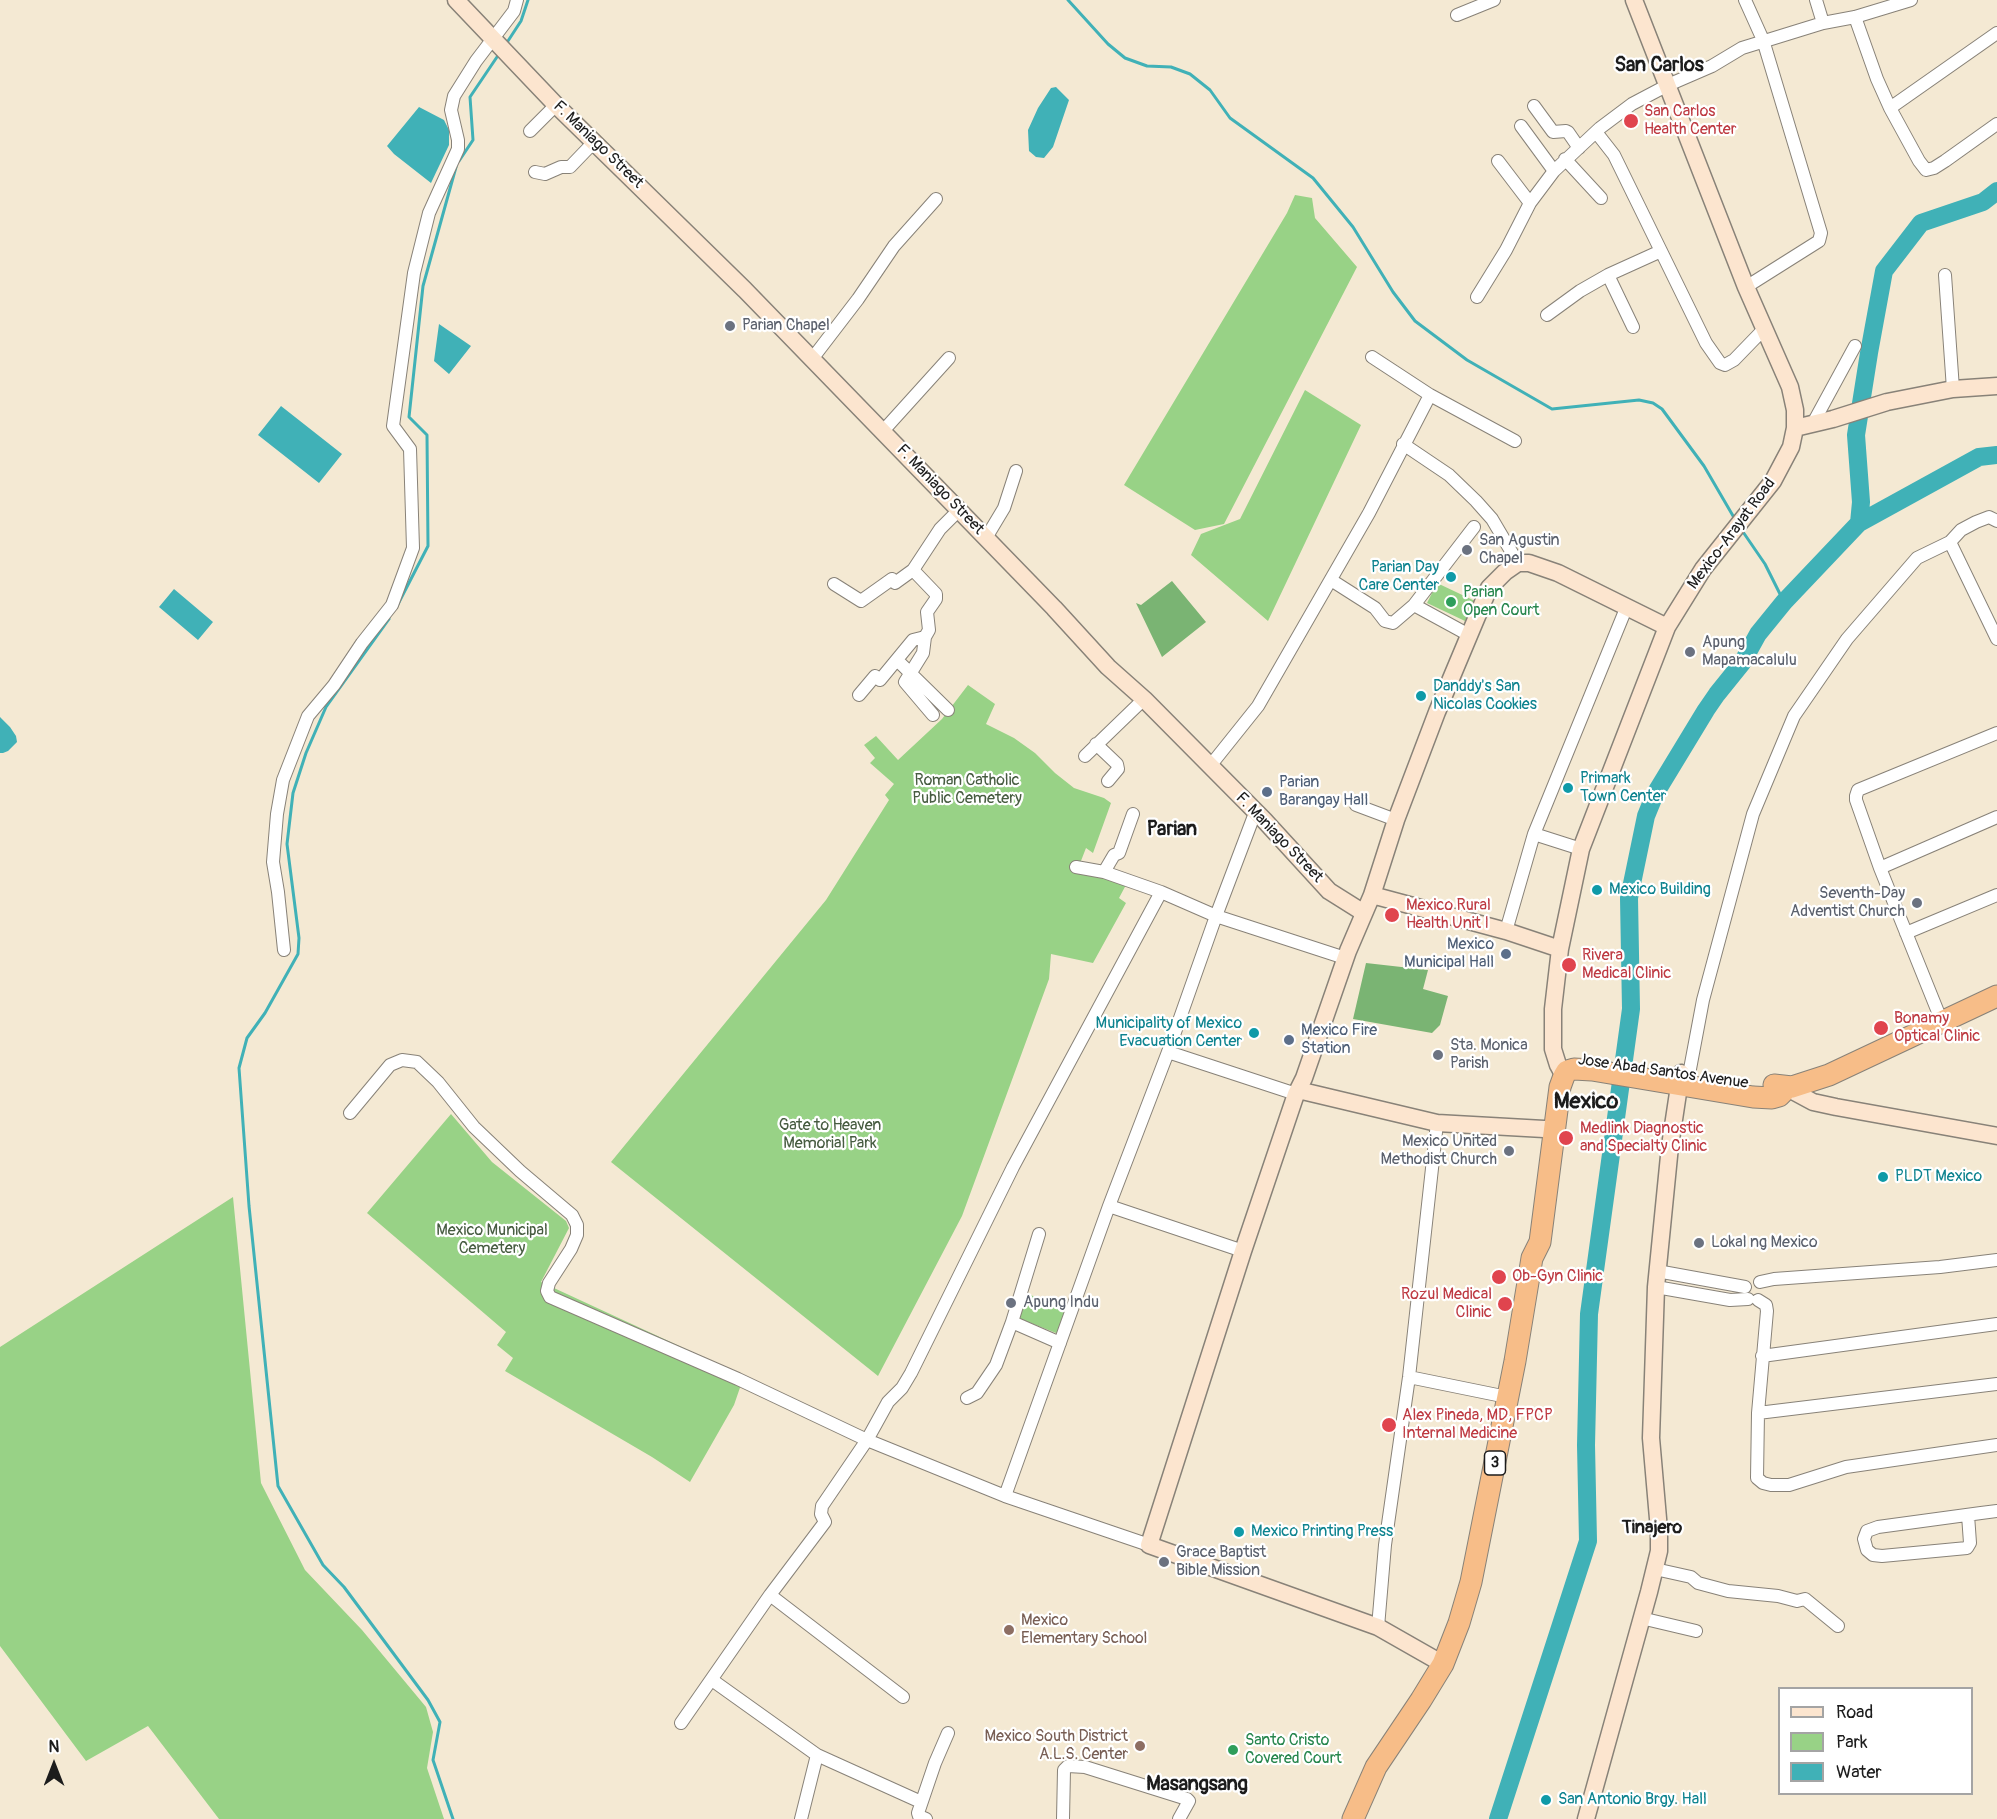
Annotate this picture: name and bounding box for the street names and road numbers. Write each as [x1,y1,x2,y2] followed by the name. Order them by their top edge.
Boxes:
[549,97,647,193] street label: F. Maniago Street
[892,441,988,539] street label: F. Maniago Street
[1684,475,1780,593] street label: Mexico-Arayat Road
[1231,789,1327,887] street label: F. Maniago Street
[1577,1051,1749,1093] street label: Jose Abad Santos Avenue
[1484,1451,1506,1475] road number: 3

